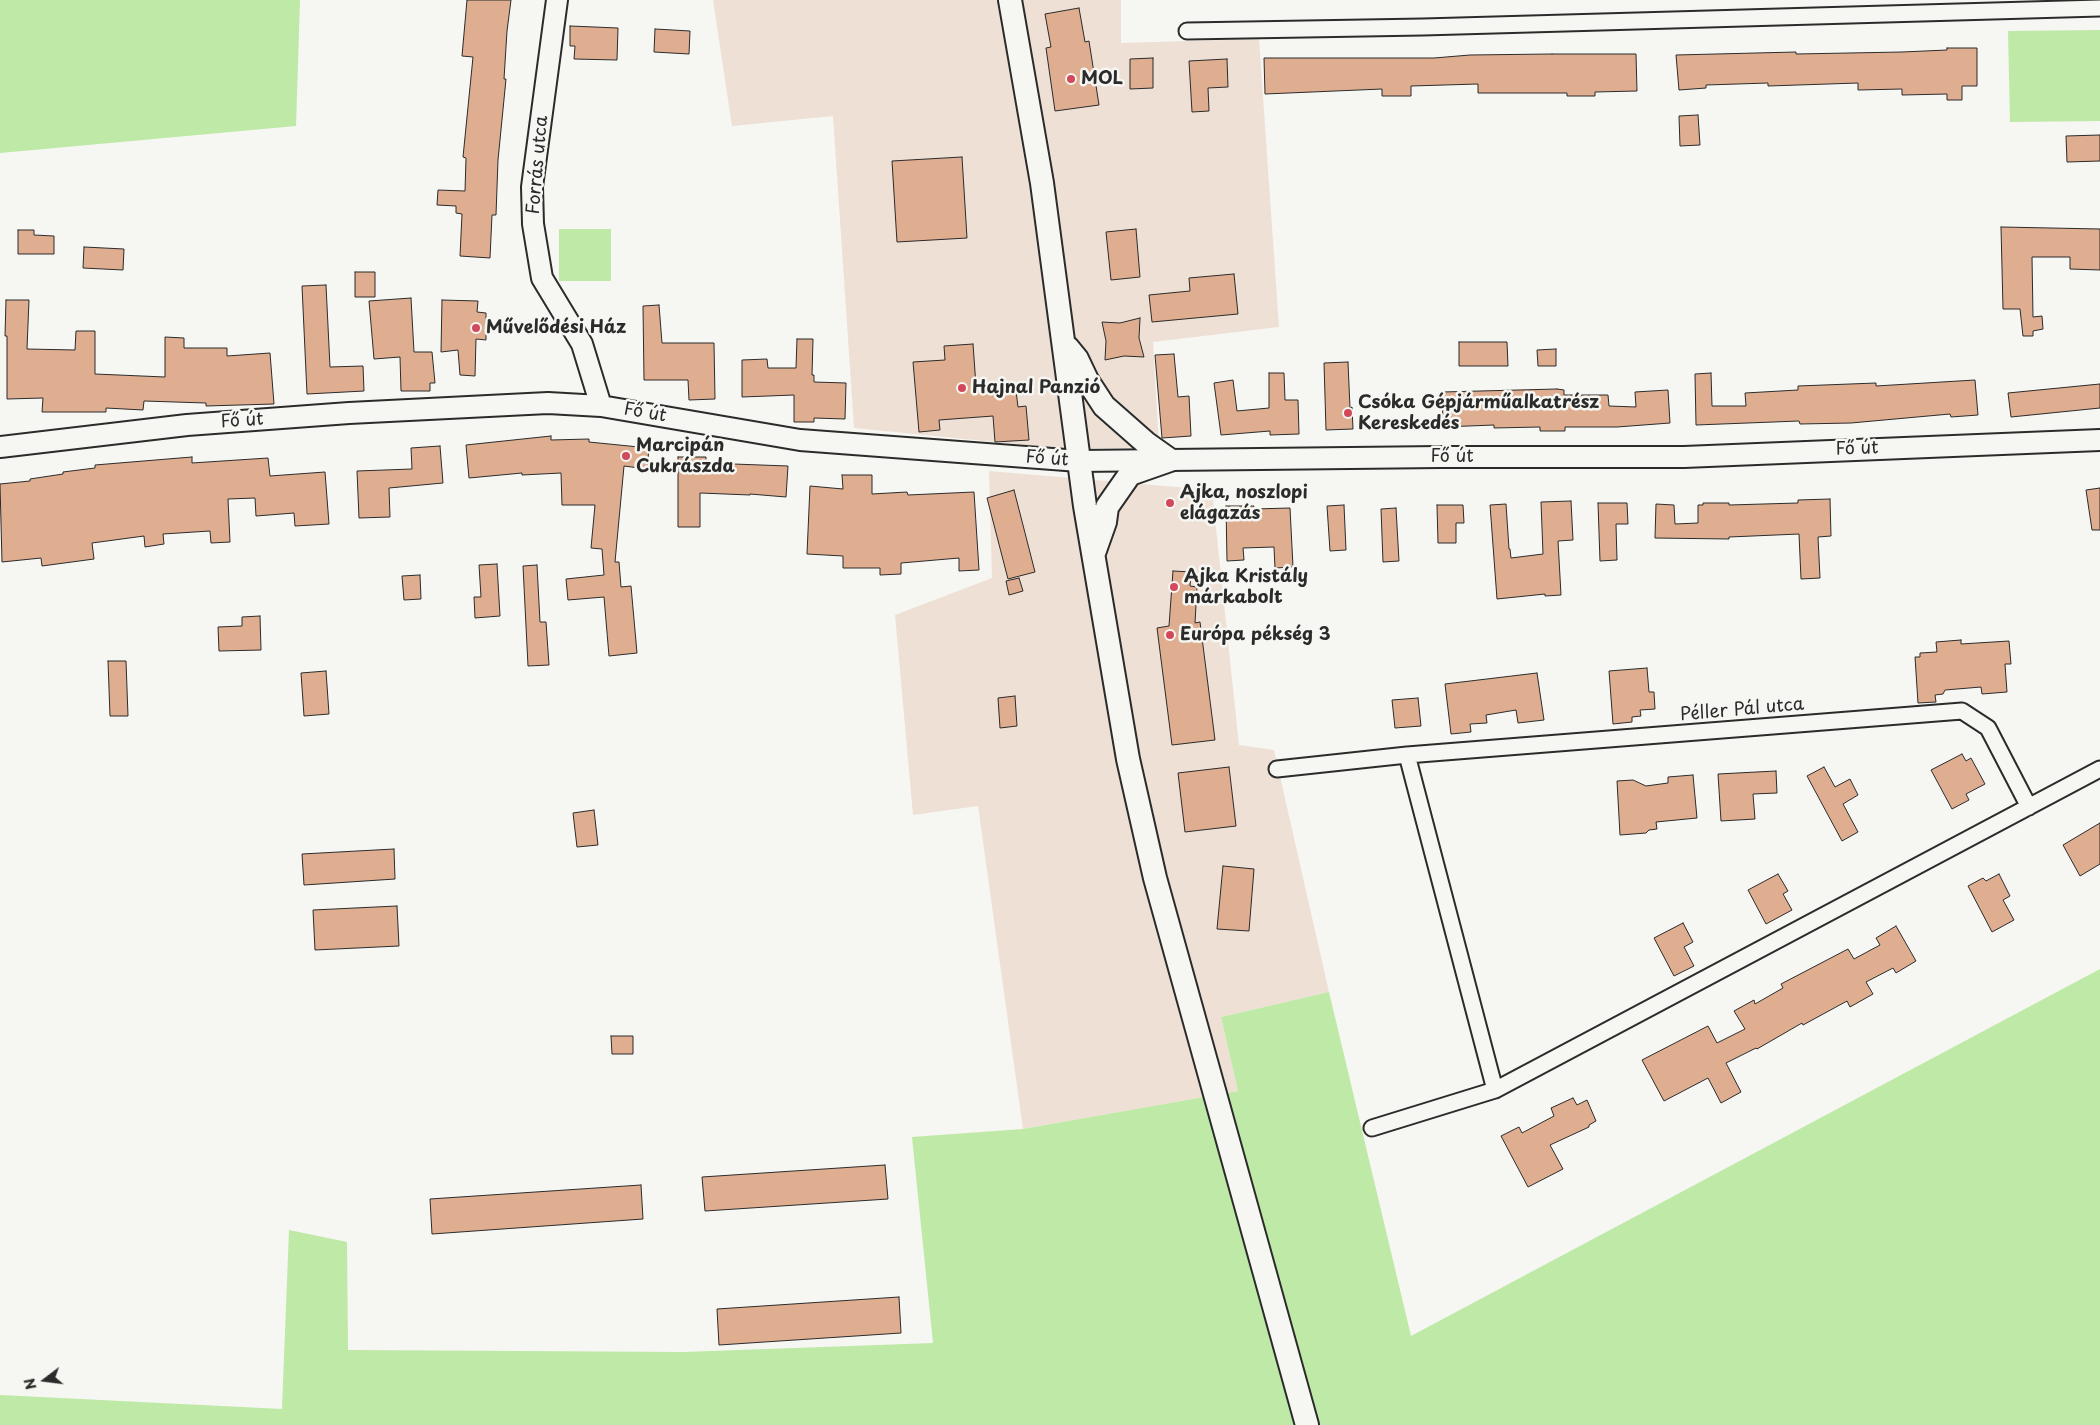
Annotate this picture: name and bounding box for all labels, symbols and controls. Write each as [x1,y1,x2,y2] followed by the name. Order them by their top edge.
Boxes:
[1081,68,1123,90] place label: MOL
[1065,73,1077,85] marker: MOL
[523,115,553,215] street label: Forrás utca
[486,317,626,339] place label: Művelődési Ház
[470,322,482,334] marker: Művelődési Ház
[972,377,1100,399] place label: Hajnal Panzió
[956,382,968,394] marker: Hajnal Panzió
[1358,392,1599,434] place label: Csóka Gépjárműalkatrész Kereskedés
[622,399,668,427] street label: Fő út
[1342,407,1354,419] marker: Csóka Gépjárműalkatrész Kereskedés
[220,409,264,433] street label: Fő út
[636,435,735,478] place label: Marcipán Cukrászda
[1835,437,1879,461] street label: Fő út
[1431,446,1473,468] street label: Fő út
[1025,447,1069,471] street label: Fő út
[620,450,632,462] marker: Marcipán Cukrászda
[1180,482,1308,524] place label: Ajka, noszlopi elágazás
[1164,497,1176,509] marker: Ajka, noszlopi elágazás
[1184,566,1308,608] place label: Ajka Kristály márkabolt
[1168,581,1180,593] marker: Ajka Kristály márkabolt
[1180,624,1331,646] place label: Európa pékség 3
[1164,629,1176,641] marker: Európa pékség 3
[1679,694,1805,726] street label: Péller Pál utca
[20,1355,70,1405] north arrow
[18,1376,42,1392] text: N

